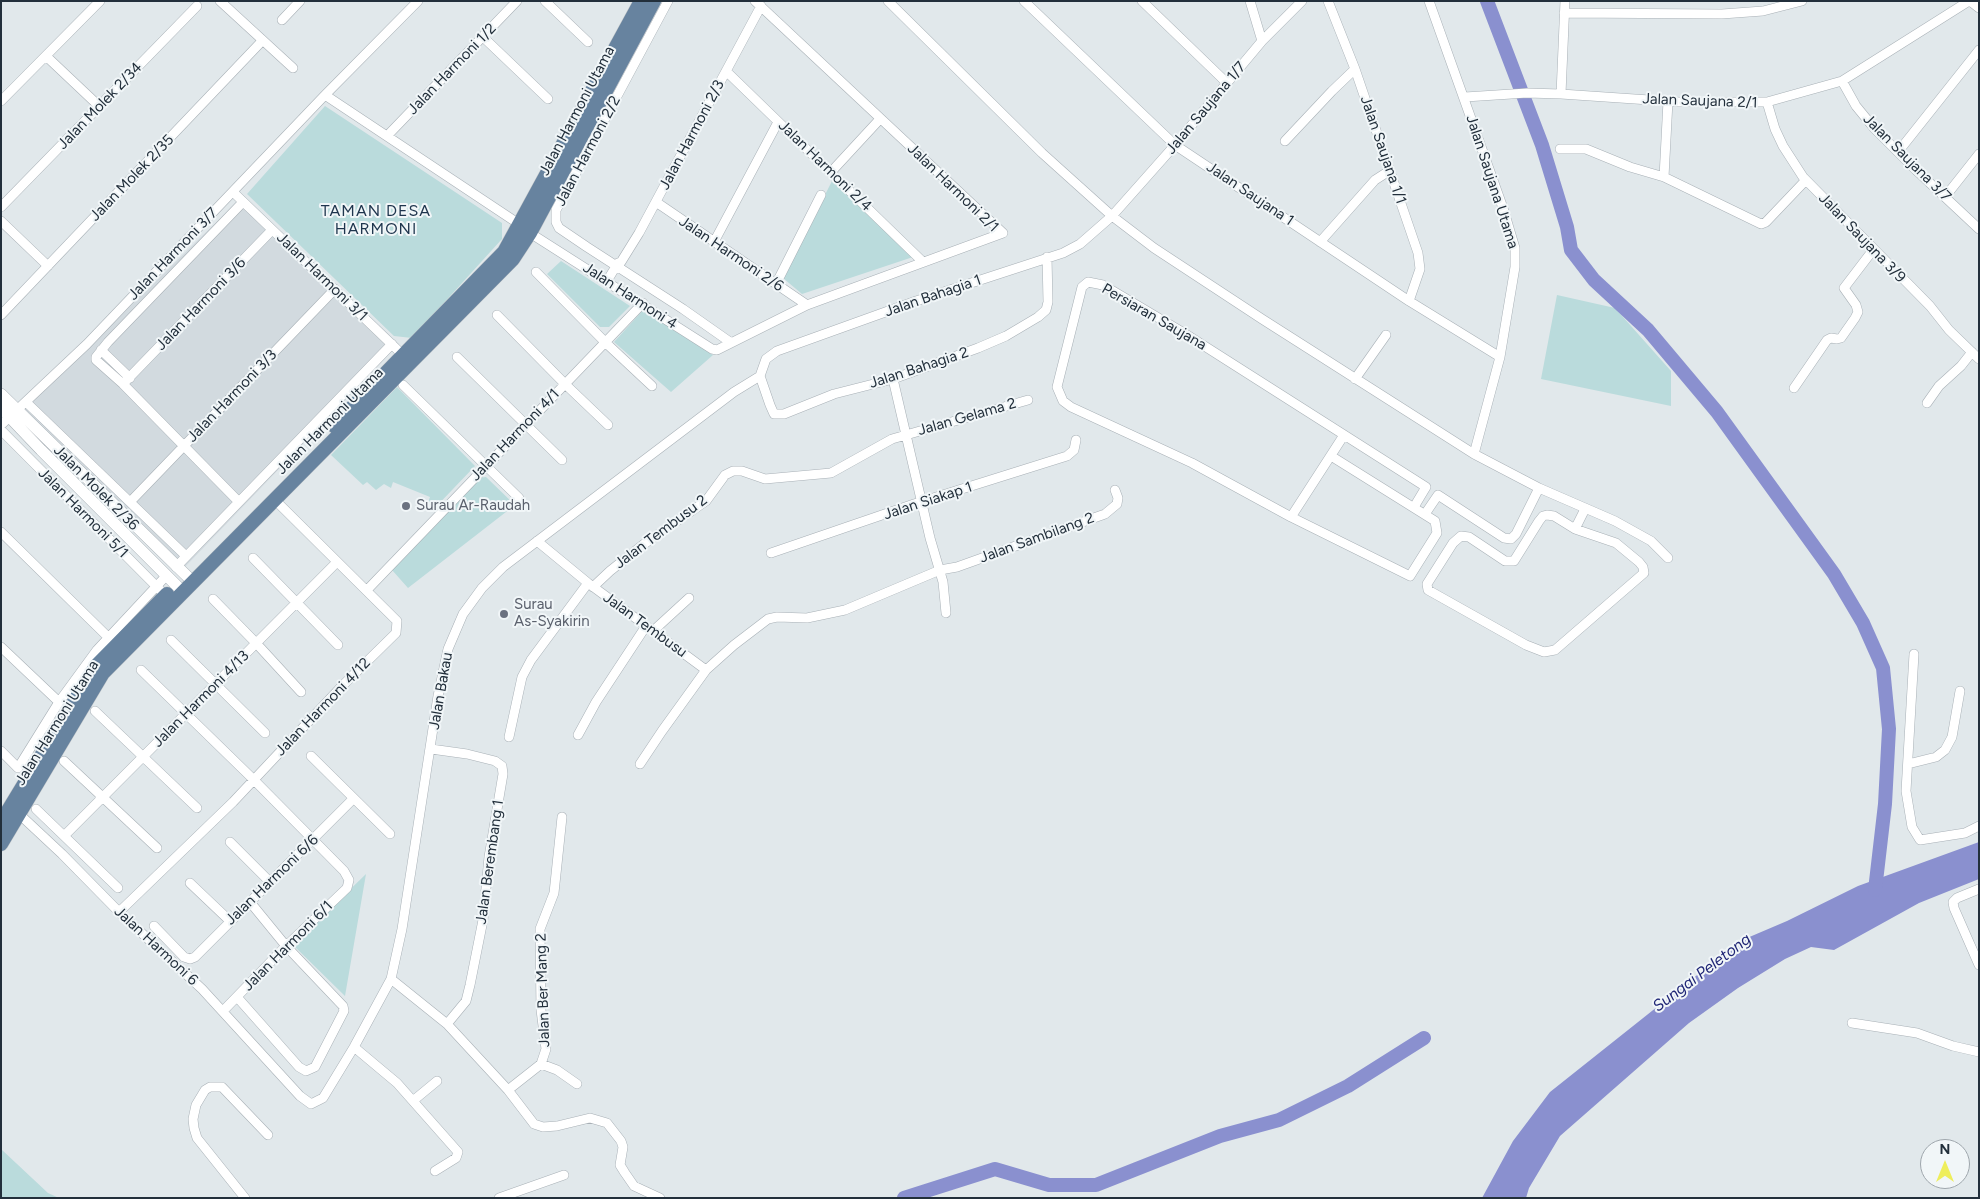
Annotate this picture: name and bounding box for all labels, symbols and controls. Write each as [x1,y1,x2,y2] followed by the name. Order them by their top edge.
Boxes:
[404,20,500,118] street label: Jalan Harmoni 1/2
[535,43,619,179] street label: Jalan Harmoni Utama
[1162,58,1250,158] street label: Jalan Saujana 1/7
[54,59,146,153] street label: Jalan Molek 2/34
[655,77,729,193] street label: Jalan Harmoni 2/3
[1642,90,1758,112] street label: Jalan Saujana 2/1
[551,93,625,209] street label: Jalan Harmoni 2/2
[1356,94,1410,206] street label: Jalan Saujana 1/1
[1859,110,1955,206] street label: Jalan Saujana 3/7
[1462,113,1522,251] street label: Jalan Saujana Utama
[775,117,875,215] street label: Jalan Harmoni 2/4
[86,131,178,225] street label: Jalan Molek 2/35
[904,140,1002,236] street label: Jalan Harmoni 2/1
[1203,158,1297,230] street label: Jalan Saujana 1
[1815,189,1909,287] street label: Jalan Saujana 3/9
[320,201,432,239] district label: TAMAN DESA HARMONI
[124,204,222,304] street label: Jalan Harmoni 3/7
[675,212,787,296] street label: Jalan Harmoni 2/6
[273,229,371,325] street label: Jalan Harmoni 3/1
[152,254,250,354] street label: Jalan Harmoni 3/6
[580,259,680,333] street label: Jalan Harmoni 4
[882,271,984,321] street label: Jalan Bahagia 1
[1099,280,1209,354] street label: Persiaran Saujana
[867,343,971,393] street label: Jalan Bahagia 2
[183,346,281,446] street label: Jalan Harmoni 3/3
[273,364,387,478] street label: Jalan Harmoni Utama
[467,385,563,485] street label: Jalan Harmoni 4/1
[916,394,1018,440] street label: Jalan Gelama 2
[50,442,142,534] street label: Jalan Molek 2/36
[34,464,132,562] street label: Jalan Harmoni 5/1
[881,478,975,524] street label: Jalan Siakap 1
[611,491,711,573] street label: Jalan Tembusu 2
[416,497,530,515] place label: Surau Ar-Raudah
[400,500,412,512] marker: Surau Ar-Raudah
[977,509,1097,567] street label: Jalan Sambilang 2
[600,589,690,661] street label: Jalan Tembusu
[514,596,590,631] place label: Surau As-Syakirin
[498,608,510,620] marker: Surau As-Syakirin
[149,647,253,751] street label: Jalan Harmoni 4/13
[425,651,457,731] street label: Jalan Bakau
[272,654,374,760] street label: Jalan Harmoni 4/12
[11,657,103,789] street label: Jalan Harmoni Utama
[472,799,508,925] street label: Jalan Berembang 1
[222,831,322,929] street label: Jalan Harmoni 6/6
[239,897,337,995] street label: Jalan Harmoni 6/1
[110,903,202,989] street label: Jalan Harmoni 6
[1649,930,1755,1016] water label: Sungai Peletong
[532,933,554,1047] street label: Jalan Ber Mang 2
[1920,1139,1970,1189] north arrow
[1940,1141,1950,1158] text: N

